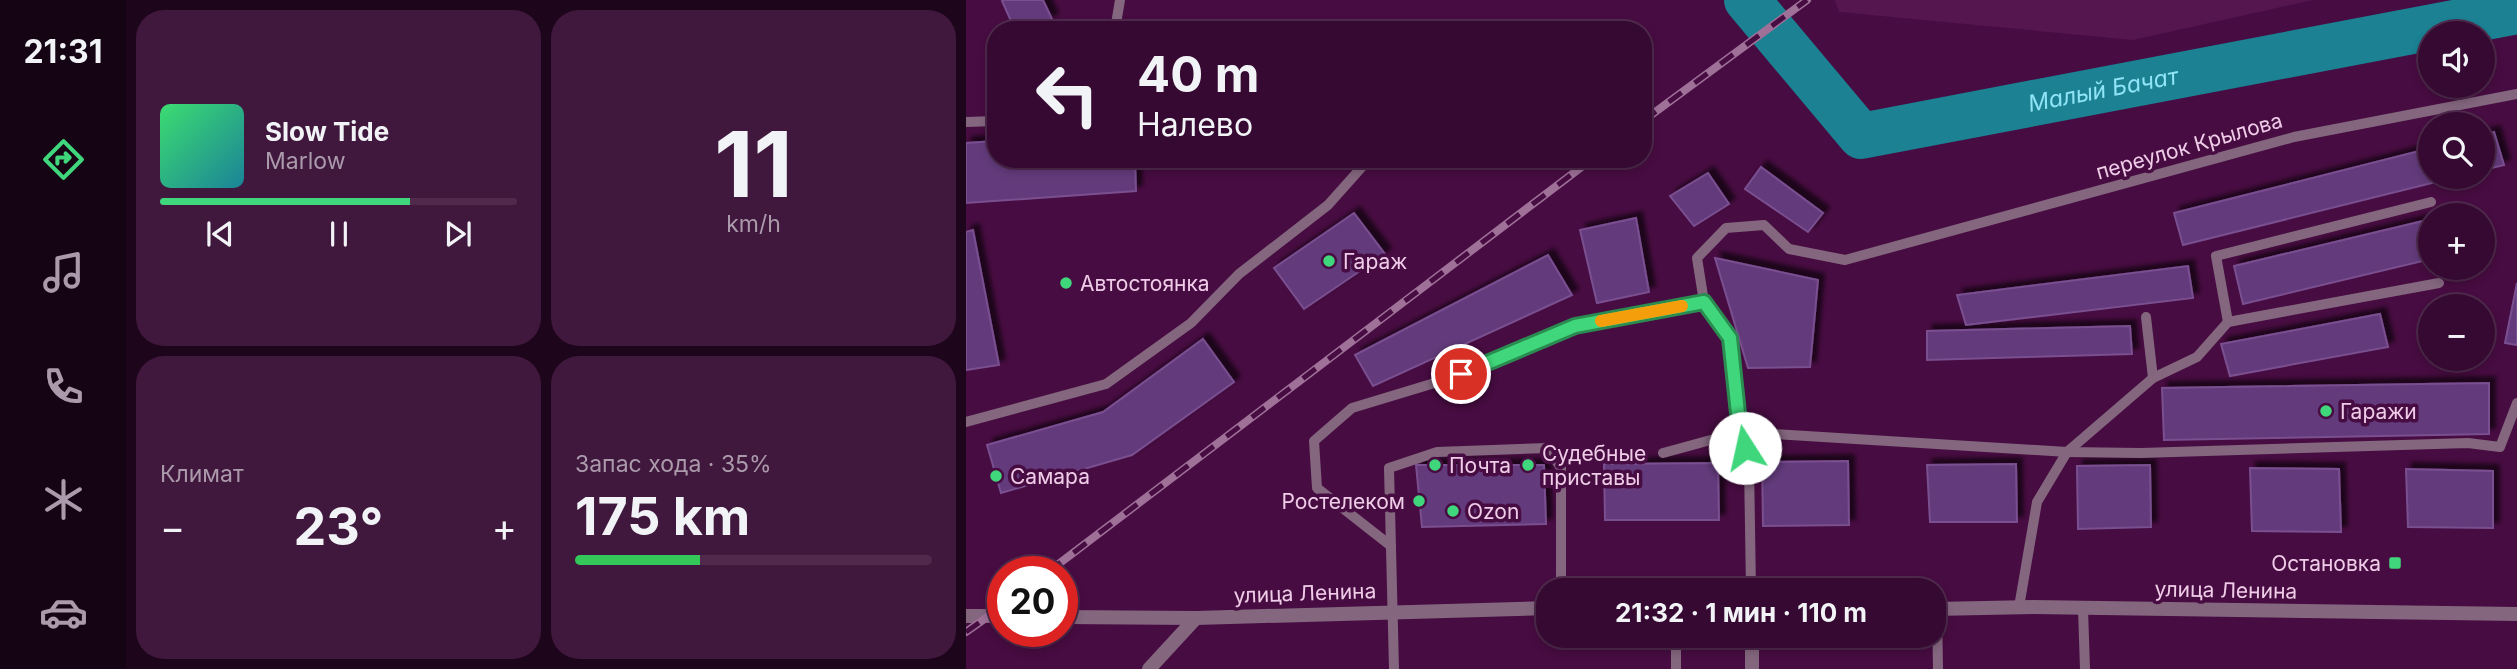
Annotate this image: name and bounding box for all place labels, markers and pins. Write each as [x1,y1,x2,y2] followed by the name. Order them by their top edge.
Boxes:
[1343,249,1407,274] place label: Гараж
[1321,253,1337,269] marker: Гараж
[1080,271,1210,296] place label: Автостоянка
[1058,275,1074,291] marker: Автостоянка
[1431,344,1491,404] pin
[2340,399,2417,424] place label: Гаражи
[2318,403,2334,419] marker: Гаражи
[1542,441,1646,490] place label: Судебные приставы
[1449,453,1511,478] place label: Почта
[1427,457,1443,473] marker: Почта
[1520,457,1536,473] marker: Судебные приставы
[1010,464,1090,489] place label: Самара
[988,468,1004,484] marker: Самара
[1281,489,1405,514] place label: Ростелеком
[1411,493,1427,509] marker: Ростелеком
[1467,499,1519,524] place label: Ozon
[1445,503,1461,519] marker: Ozon
[2271,551,2381,576] place label: Остановка
[2387,555,2403,571] marker: Остановка

